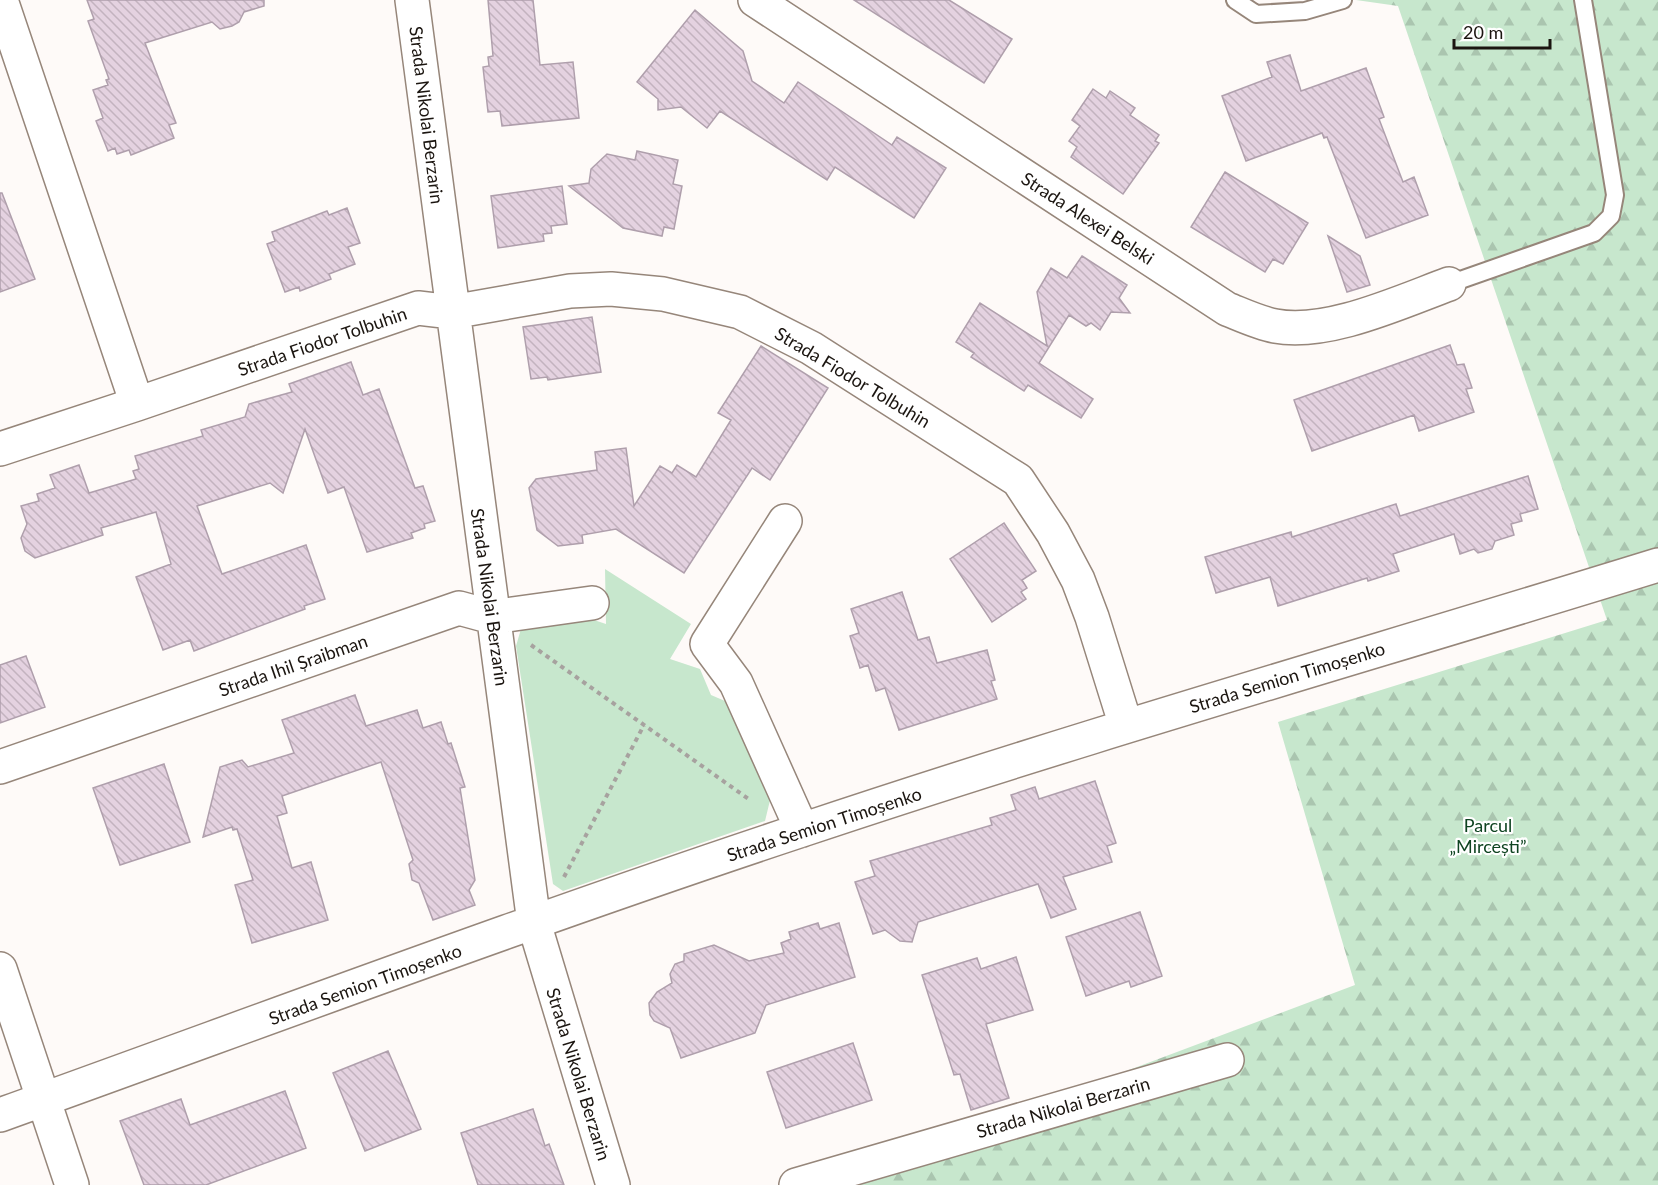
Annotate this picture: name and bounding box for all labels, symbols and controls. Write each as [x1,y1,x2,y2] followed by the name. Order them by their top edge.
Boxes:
[1454,12,1550,50] scale bar
[1463,21,1503,43] text: 20 m
[405,25,449,205] street label: Strada Nikolai Berzarin
[1018,167,1158,269] street label: Strada Alexei Belski
[235,302,409,380] street label: Strada Fiodor Tolbuhin
[771,322,935,432] street label: Strada Fiodor Tolbuhin
[467,507,513,687] street label: Strada Nikolai Berzarin
[216,629,370,701] street label: Strada Ihil Șraibman
[1186,637,1388,717] street label: Strada Semion Timoșenko
[724,782,924,866] street label: Strada Semion Timoșenko
[1449,814,1527,857] park label: Parcul „Mircești”
[266,939,464,1029] street label: Strada Semion Timoșenko
[542,985,616,1163] street label: Strada Nikolai Berzarin
[974,1072,1152,1142] street label: Strada Nikolai Berzarin

